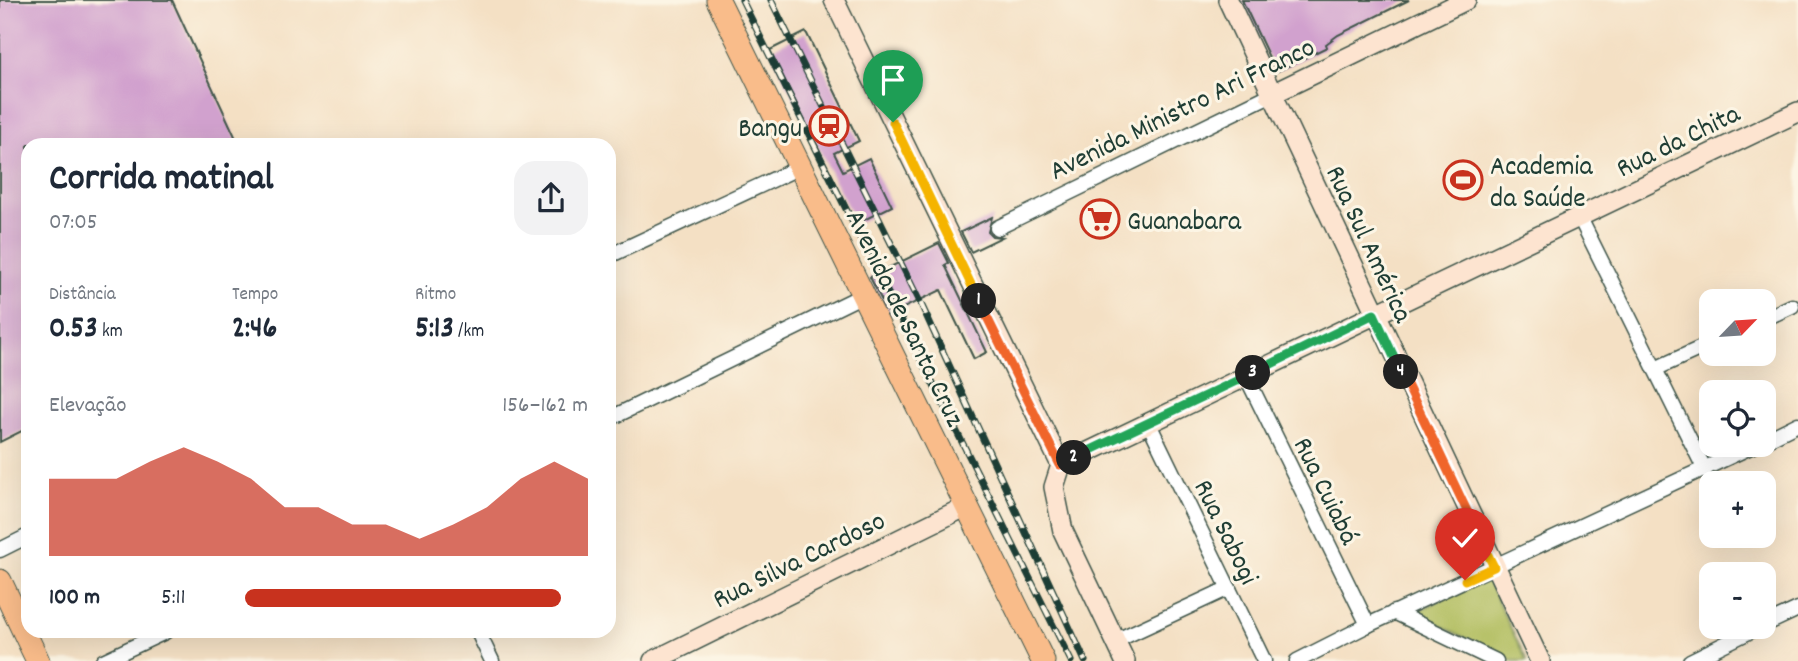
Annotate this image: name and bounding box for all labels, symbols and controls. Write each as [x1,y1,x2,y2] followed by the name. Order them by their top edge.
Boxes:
[1044,30,1323,193] street label: Avenida Ministro Ari Franco
[863,50,923,122] pin
[874,61,912,99] icon: arrive
[1611,96,1749,191] street label: Rua da Chita
[808,105,850,147] station icon: Bangu
[738,111,802,151] place label: Bangu
[1490,149,1593,221] place label: Academia da Saúde
[49,153,274,208] text: Corrida matinal
[1442,159,1484,201] sports icon: Academia da Saúde
[1313,160,1421,331] street label: Rua Sul América
[514,161,588,235] button: share
[1079,198,1121,240] supermarket icon: Guanabara
[833,204,973,435] street label: Avenida de Santa Cruz
[1127,204,1242,244] place label: Guanabara
[49,207,97,240] text: 07:05
[49,282,116,309] text: Distância
[232,282,278,309] text: Tempo
[415,282,456,309] text: Ritmo
[962,284,996,318] pin: 1
[976,287,981,314] text: 1
[1699,289,1776,366] north arrow
[1699,289,1776,639] map controls
[49,309,98,352] text: 0.53
[232,309,277,352] text: 2:46
[415,309,454,352] text: 5:13
[98,319,123,346] text: km
[454,319,484,346] text: /km
[1384,354,1418,390] pin: 4
[1236,356,1270,390] pin: 3
[1397,358,1404,385] text: 4
[1248,359,1257,386] text: 3
[1699,380,1776,457] button: locate
[49,390,126,423] text: Elevação
[502,390,588,423] text: 156–162 m
[1280,432,1367,553] street label: Rua Cuiabá
[1056,440,1092,476] pin: 2
[1069,444,1078,471] text: 2
[1699,471,1776,548] button: +
[1181,474,1266,593] street label: Rua Sabogi
[707,503,893,622] street label: Rua Silva Cardoso
[1435,508,1495,580] pin
[1446,519,1484,557] icon: check
[1699,562,1776,639] button: −
[49,582,100,615] text: 100 m
[161,582,186,615] text: 5:11

